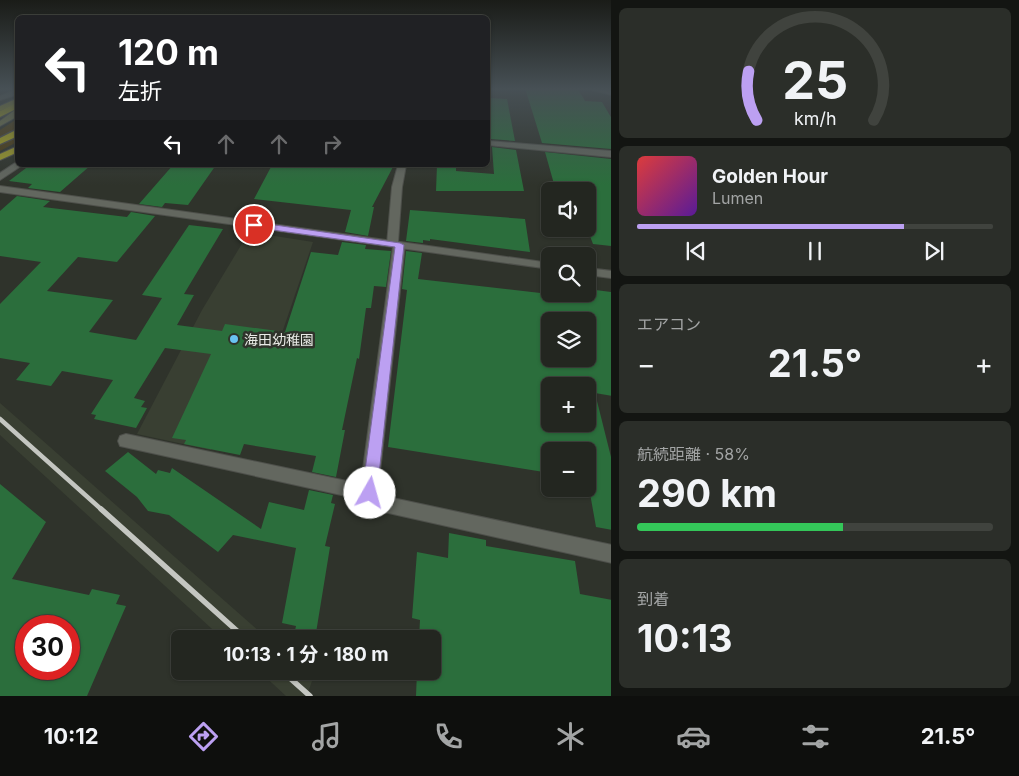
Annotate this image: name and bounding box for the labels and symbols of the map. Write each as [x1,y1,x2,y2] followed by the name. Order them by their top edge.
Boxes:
[233,204,275,246] pin
[244,331,314,348] place label: 海田幼稚園
[228,333,240,345] marker: 海田幼稚園
[343,466,395,518] position arrow
[15,615,80,680] speed limit sign: 30

